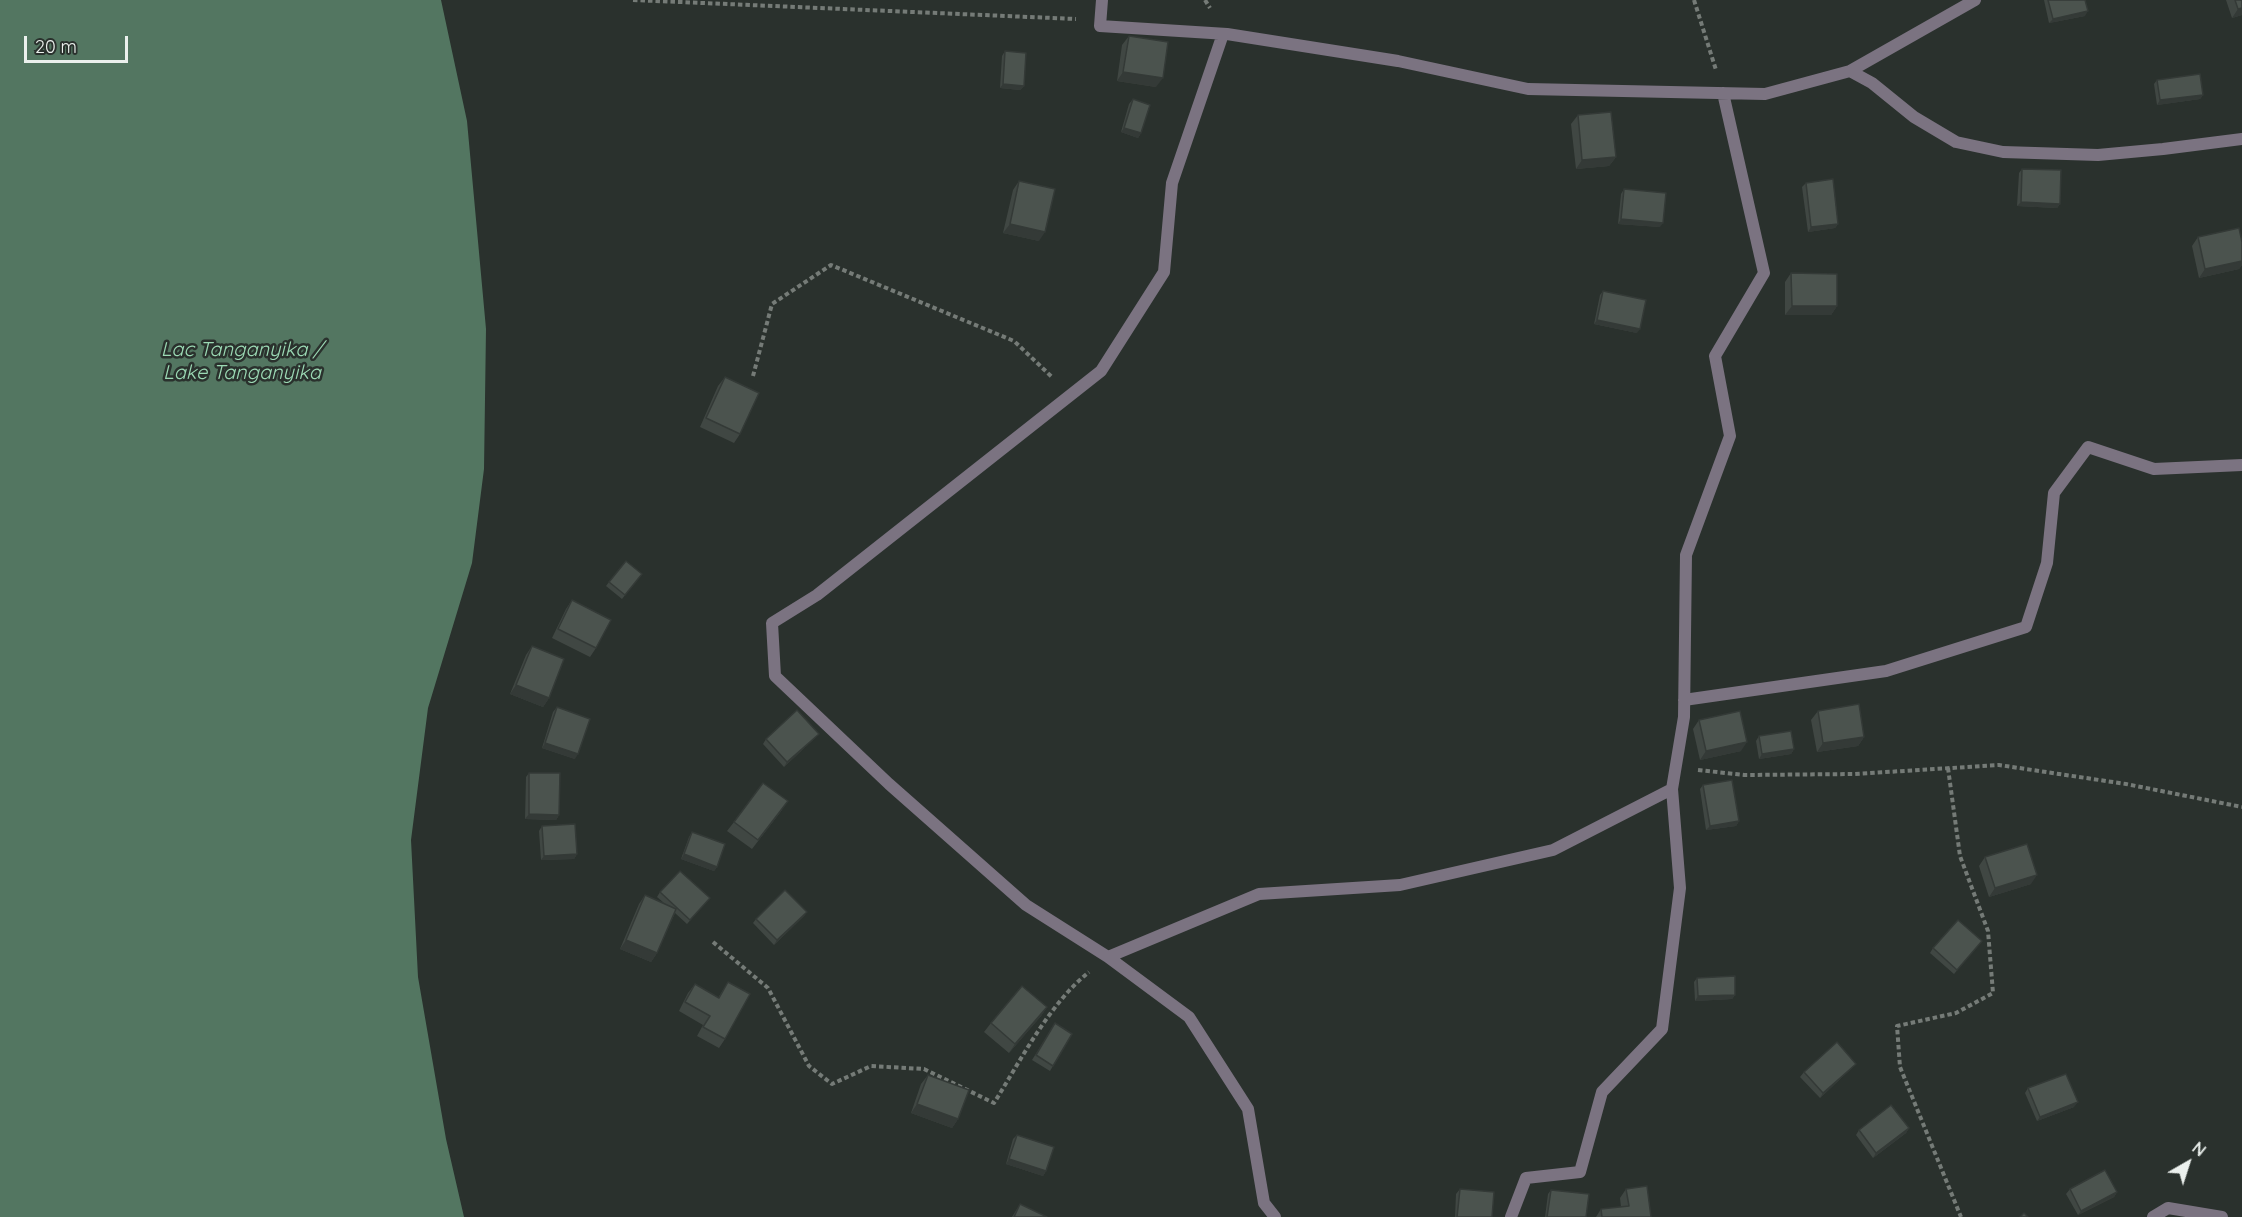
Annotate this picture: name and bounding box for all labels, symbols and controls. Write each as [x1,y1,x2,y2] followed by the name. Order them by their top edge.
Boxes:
[27,24,130,62] scale bar
[35,35,77,58] text: 20 m
[161,338,323,385] water label: Lac Tanganyika / Lake Tanganyika
[2158,1133,2218,1193] north arrow
[2188,1138,2210,1160] text: N

